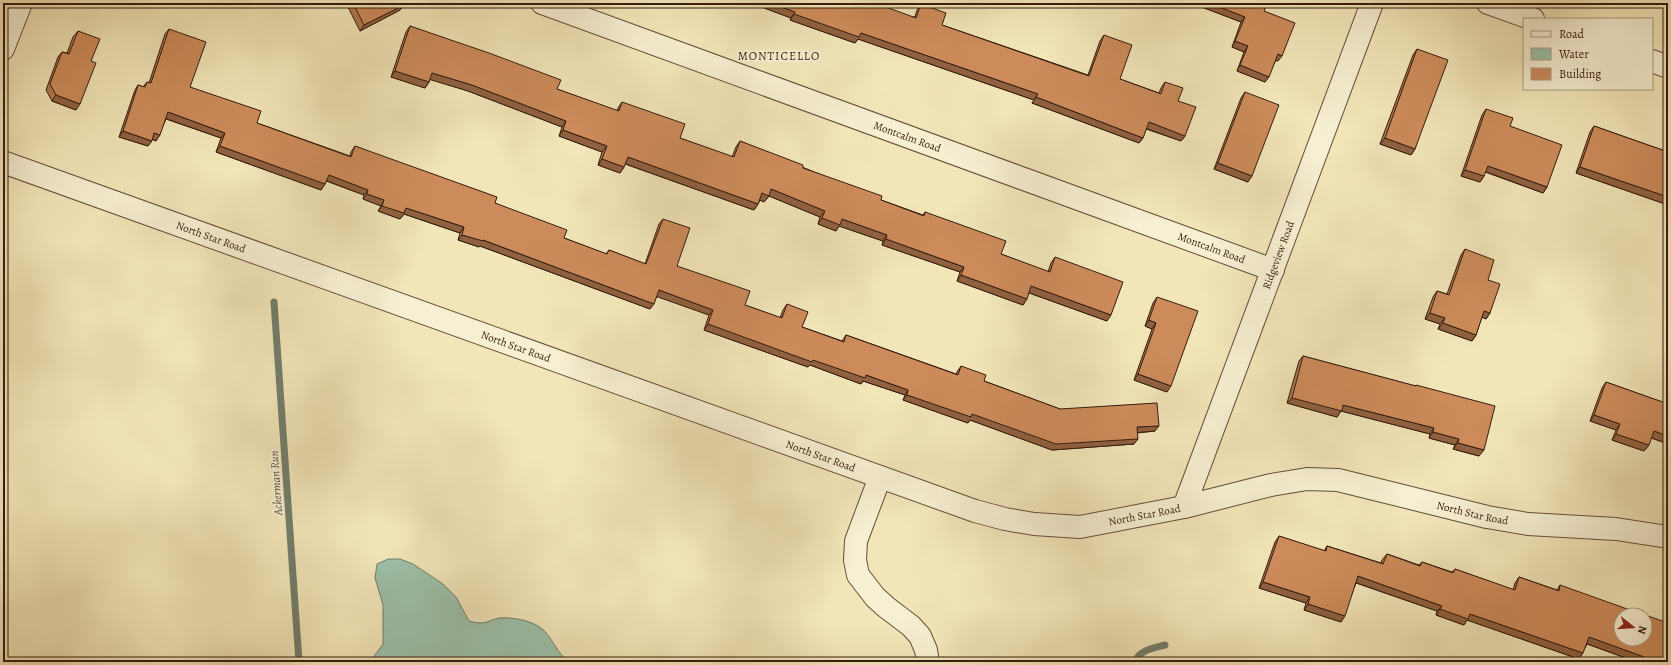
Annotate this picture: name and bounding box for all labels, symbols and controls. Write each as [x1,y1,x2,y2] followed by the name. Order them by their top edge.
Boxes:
[1523,18,1653,90] legend
[1559,26,1585,42] text: Road
[1558,46,1589,62] text: Water
[738,48,820,64] district label: MONTICELLO
[1559,66,1601,82] text: Building
[871,117,943,156] street label: Montcalm Road
[174,217,248,256] street label: North Star Road
[1258,219,1298,291] street label: Ridgeview Road
[1176,228,1248,267] street label: Montcalm Road
[479,327,553,366] street label: North Star Road
[784,436,858,475] street label: North Star Road
[266,450,286,517] water label: Ackerman Run
[1435,497,1510,528] street label: North Star Road
[1107,500,1182,529] street label: North Star Road
[1613,607,1653,647] north arrow
[1634,624,1650,636] text: N

